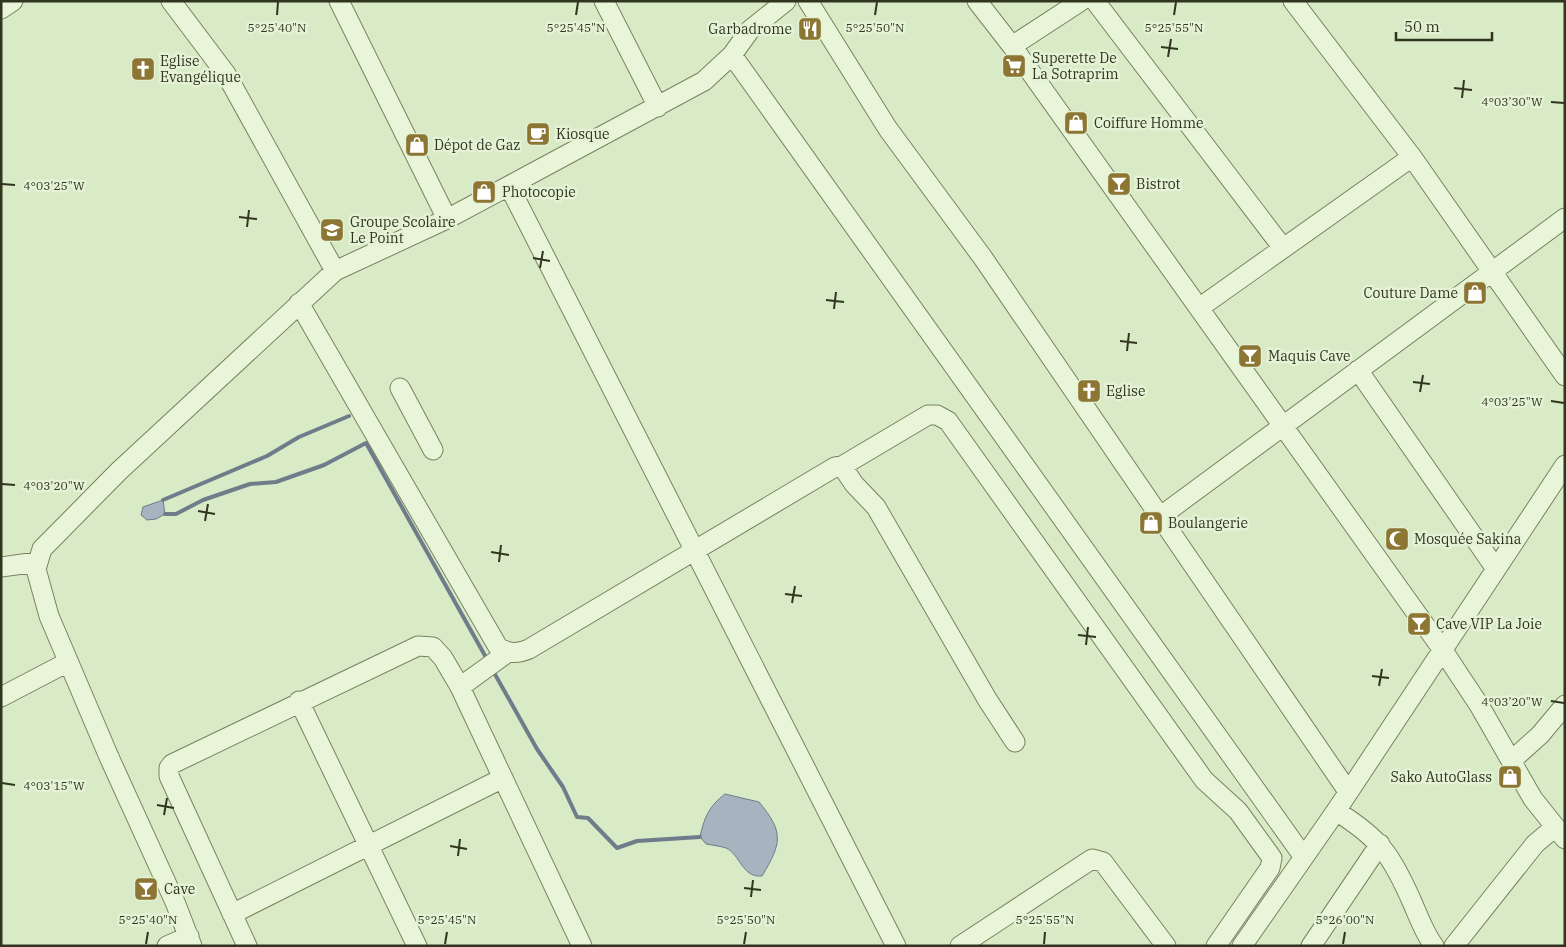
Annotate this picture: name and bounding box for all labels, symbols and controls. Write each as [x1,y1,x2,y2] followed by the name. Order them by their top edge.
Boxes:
[1396,10,1492,42] scale bar
[797,16,823,42] restaurant icon: Garbadrome
[1404,17,1440,36] text: 50 m
[248,20,306,35] text: 5°25'40"N
[547,20,605,35] text: 5°25'45"N
[708,20,792,38] place label: Garbadrome
[846,20,904,35] text: 5°25'50"N
[1145,20,1203,35] text: 5°25'55"N
[1032,49,1119,83] place label: Superette De La Sotraprim
[160,52,241,86] place label: Eglise Evangélique
[1001,53,1027,79] supermarket icon: Superette De La Sotraprim
[130,56,156,82] church icon: Eglise Evangélique
[1481,94,1543,109] text: 4°03'30"W
[1063,110,1089,136] shop icon: Coiffure Homme
[1094,114,1204,132] place label: Coiffure Homme
[525,121,551,147] cafe icon: Kiosque
[556,125,610,143] place label: Kiosque
[404,132,430,158] shop icon: Dépot de Gaz
[434,136,520,154] place label: Dépot de Gaz
[1106,171,1132,197] bar icon: Bistrot
[1136,175,1181,193] place label: Bistrot
[23,178,85,193] text: 4°03'25"W
[471,179,497,205] shop icon: Photocopie
[502,183,576,201] place label: Photocopie
[350,213,456,247] place label: Groupe Scolaire Le Point
[319,217,345,243] school or university icon: Groupe Scolaire Le Point
[1462,280,1488,306] shop icon: Couture Dame
[1364,284,1458,302] place label: Couture Dame
[1237,343,1263,369] bar icon: Maquis Cave
[1268,347,1351,365] place label: Maquis Cave
[1076,378,1102,404] church icon: Eglise
[1106,382,1145,400] place label: Eglise
[1481,394,1543,409] text: 4°03'25"W
[23,478,85,493] text: 4°03'20"W
[1138,510,1164,536] shop icon: Boulangerie
[1168,514,1248,532] place label: Boulangerie
[1384,526,1410,552] mosque icon: Mosquée Sakina
[1414,530,1522,548] place label: Mosquée Sakina
[1406,611,1432,637] bar icon: Cave VIP La Joie
[1436,615,1542,633] place label: Cave VIP La Joie
[1481,694,1543,709] text: 4°03'20"W
[1497,764,1523,790] shop icon: Sako AutoGlass
[1391,768,1492,786] place label: Sako AutoGlass
[23,778,85,793] text: 4°03'15"W
[133,876,159,902] bar icon: Cave
[164,880,195,898] place label: Cave
[119,912,177,927] text: 5°25'40"N
[418,912,476,927] text: 5°25'45"N
[717,912,775,927] text: 5°25'50"N
[1016,912,1074,927] text: 5°25'55"N
[1316,912,1374,927] text: 5°26'00"N

